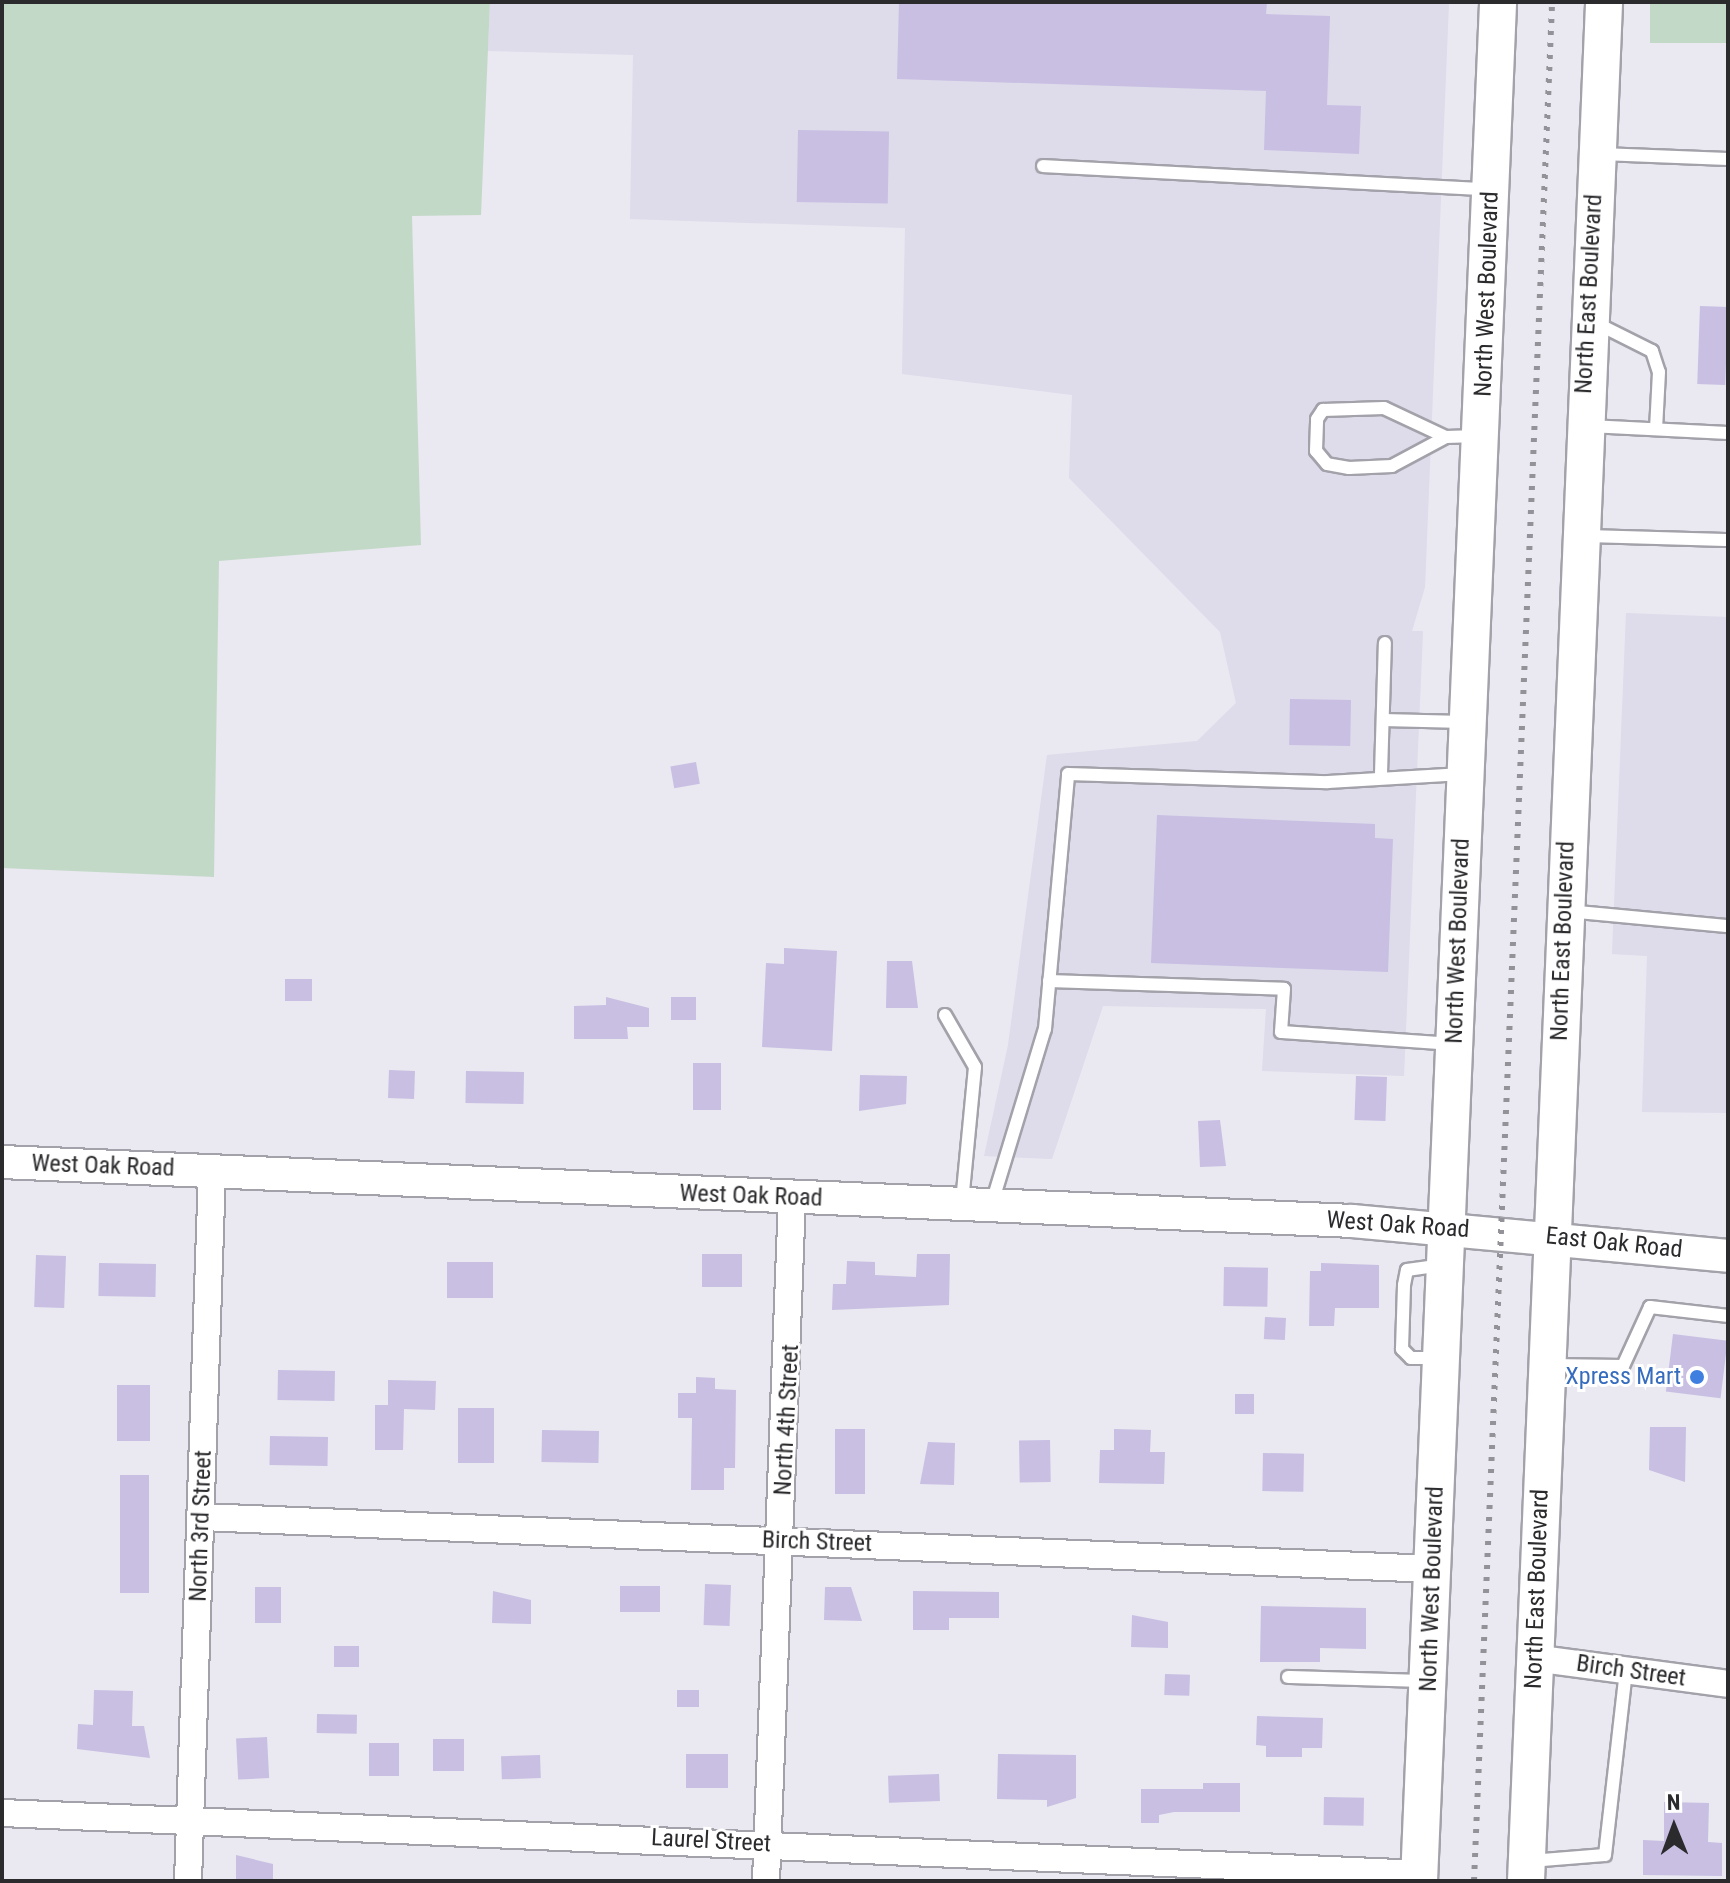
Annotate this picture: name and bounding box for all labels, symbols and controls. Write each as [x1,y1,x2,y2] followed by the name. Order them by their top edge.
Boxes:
[1469,191,1505,397] street label: North West Boulevard
[1569,193,1609,395] street label: North East Boulevard
[1440,838,1476,1044] street label: North West Boulevard
[1545,841,1581,1041] street label: North East Boulevard
[31,1149,175,1183] street label: West Oak Road
[679,1179,823,1213] street label: West Oak Road
[1326,1206,1470,1244] street label: West Oak Road
[1544,1221,1684,1265] street label: East Oak Road
[769,1344,805,1496] street label: North 4th Street
[1566,1363,1681,1391] place label: Xpress Mart
[1688,1368,1706,1386] marker: Xpress Mart
[184,1450,218,1602] street label: North 3rd Street
[1414,1486,1450,1692] street label: North West Boulevard
[1519,1489,1555,1689] street label: North East Boulevard
[761,1526,873,1558] street label: Birch Street
[1574,1649,1688,1693] street label: Birch Street
[1634,1787,1714,1867] north arrow
[1667,1790,1681,1815] text: N
[650,1823,772,1859] street label: Laurel Street

